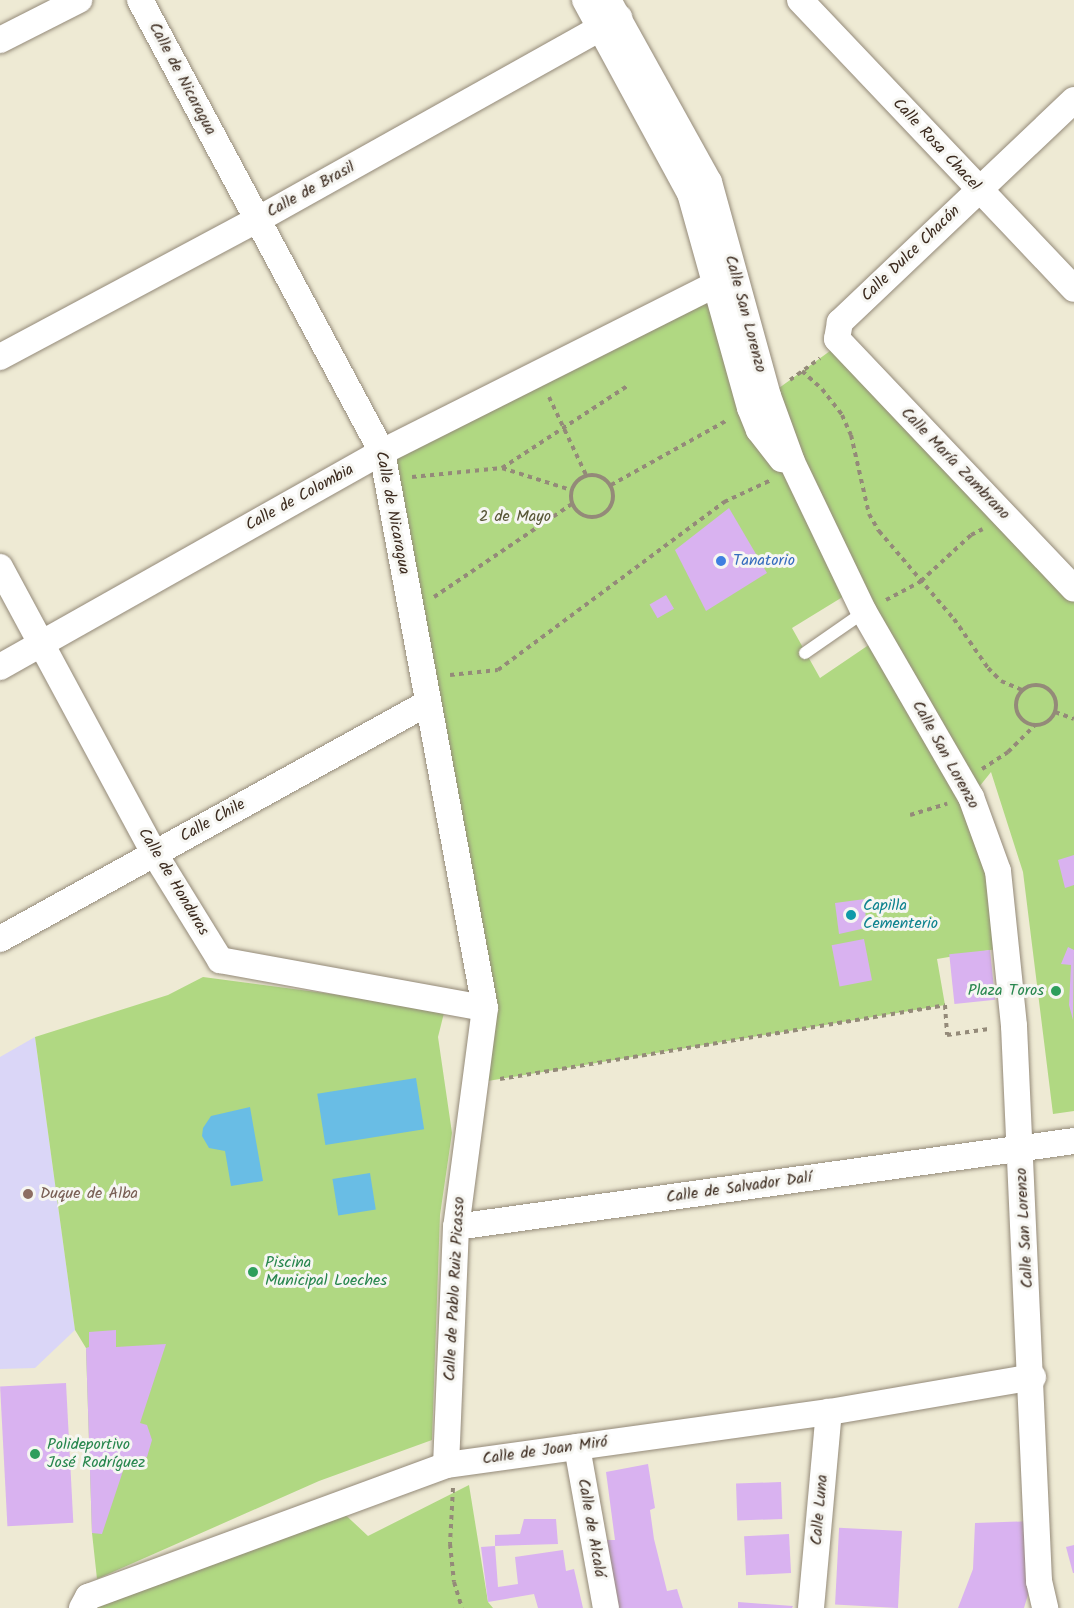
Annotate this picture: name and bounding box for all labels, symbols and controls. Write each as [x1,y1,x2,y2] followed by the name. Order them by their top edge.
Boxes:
[144,19,220,139] street label: Calle de Nicaragua
[888,95,984,195] street label: Calle Rosa Chacel
[264,158,358,222] street label: Calle de Brasil
[858,202,964,306] street label: Calle Dulce Chacón
[720,253,770,375] street label: Calle San Lorenzo
[896,404,1014,524] street label: Calle María Zambrano
[371,450,413,576] street label: Calle de Nicaragua
[243,460,357,536] street label: Calle de Colombia
[479,507,551,527] park label: 2 de Mayo
[733,551,795,571] place label: Tanatorio
[714,554,728,568] marker: Tanatorio
[907,698,983,812] street label: Calle San Lorenzo
[177,795,249,847] street label: Calle Chile
[133,825,213,939] street label: Calle de Honduras
[863,896,938,934] place label: Capilla Cementerio
[844,908,858,922] marker: Capilla Cementerio
[968,981,1044,1001] place label: Plaza Toros
[1049,984,1063,998] marker: Plaza Toros
[1012,1167,1038,1289] street label: Calle San Lorenzo
[665,1168,813,1208] street label: Calle de Salvador Dalí
[40,1184,138,1204] place label: Duque de Alba
[21,1187,35,1201] marker: Duque de Alba
[441,1196,469,1382] street label: Calle de Pablo Ruiz Picasso
[265,1253,387,1291] place label: Piscina Municipal Loeches
[246,1265,260,1279] marker: Piscina Municipal Loeches
[481,1433,609,1469] street label: Calle de Joan Miró
[47,1435,145,1473] place label: Polideportivo José Rodríguez
[28,1447,42,1461] marker: Polideportivo José Rodríguez
[807,1474,833,1546] street label: Calle Luna
[573,1477,609,1579] street label: Calle de Alcalá

